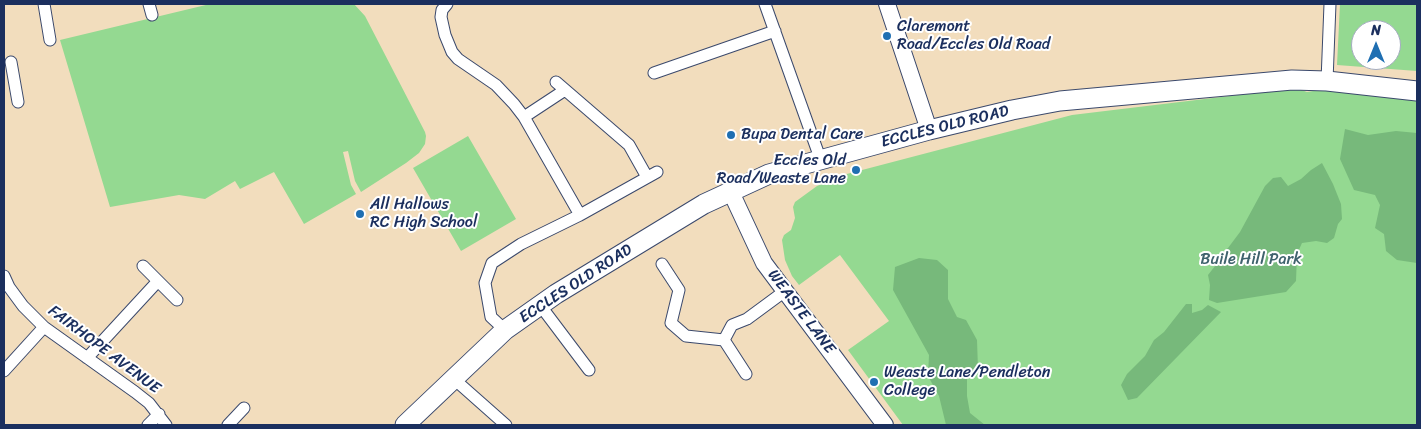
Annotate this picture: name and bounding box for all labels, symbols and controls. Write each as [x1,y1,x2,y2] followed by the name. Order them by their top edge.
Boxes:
[897,17,1050,55] place label: Claremont Road/Eccles Old Road
[1371,18,1381,43] text: N
[1351,20,1401,70] north arrow
[881,30,893,42] marker: Claremont Road/Eccles Old Road
[879,102,1011,152] street label: ECCLES OLD ROAD
[741,125,863,145] place label: Bupa Dental Care
[725,129,737,141] marker: Bupa Dental Care
[717,151,846,189] place label: Eccles Old Road/Weaste Lane
[850,164,862,176] marker: Eccles Old Road/Weaste Lane
[370,195,477,233] place label: All Hallows RC High School
[354,208,366,220] marker: All Hallows RC High School
[516,240,636,328] street label: ECCLES OLD ROAD
[1200,250,1302,270] park label: Buile Hill Park
[763,266,839,358] street label: WEASTE LANE
[44,302,164,398] street label: FAIRHOPE AVENUE
[884,363,1050,401] place label: Weaste Lane/Pendleton College
[868,376,880,388] marker: Weaste Lane/Pendleton College

